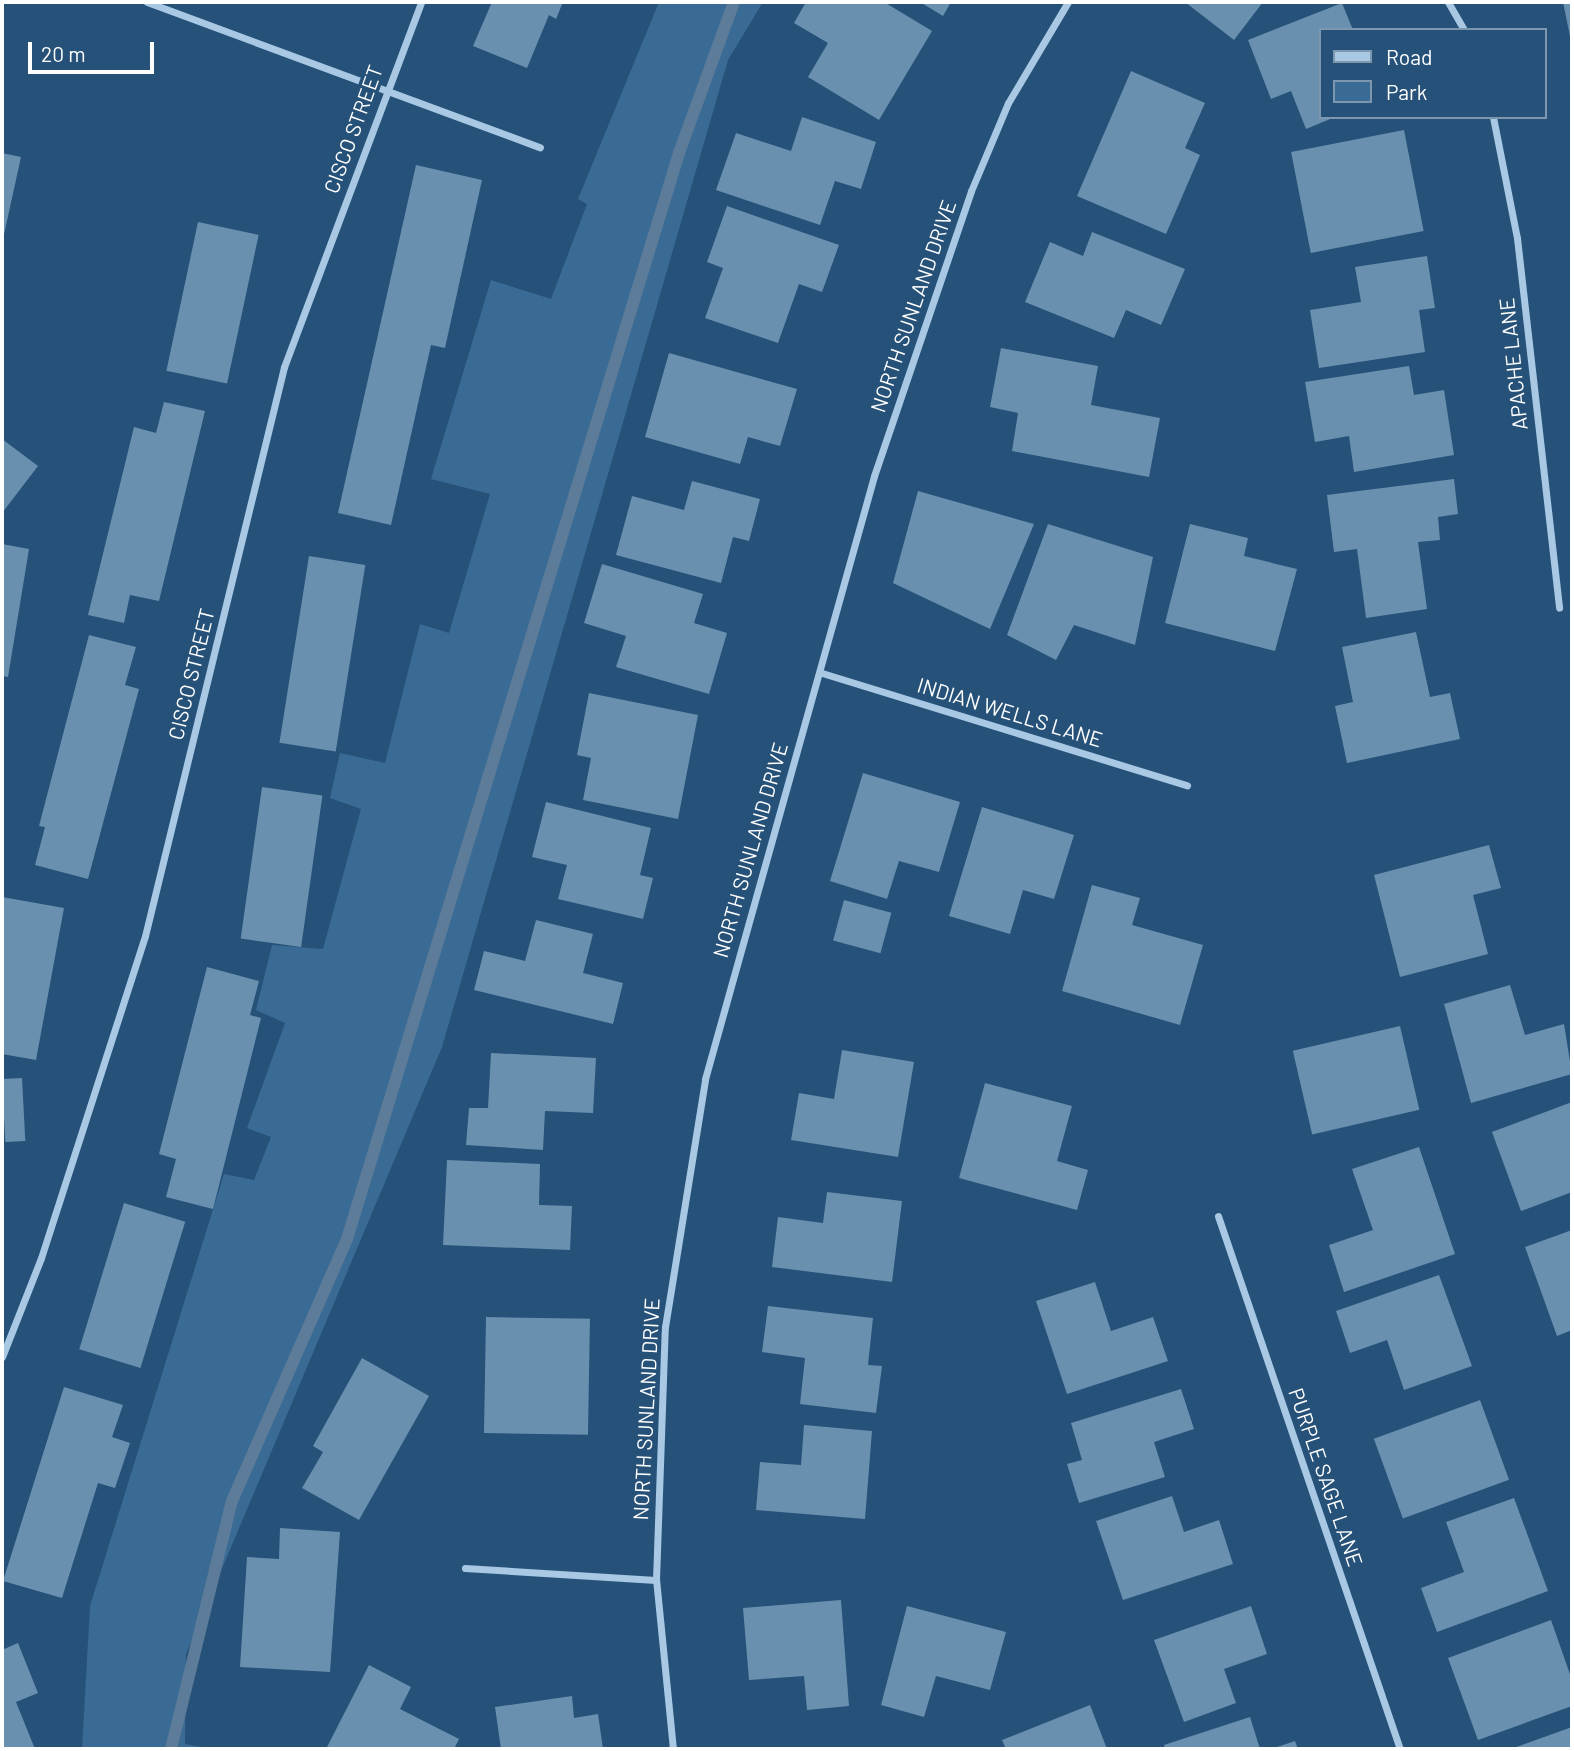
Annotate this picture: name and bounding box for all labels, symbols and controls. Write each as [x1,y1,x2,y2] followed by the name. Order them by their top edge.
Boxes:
[32,28,158,72] scale bar
[1318,28,1546,119] legend
[41,41,86,66] text: 20 m
[1386,44,1432,69] text: Road
[318,62,388,196] street label: CISCO STREET
[1386,79,1427,104] text: Park
[865,197,961,415] street label: NORTH SUNLAND DRIVE
[1494,297,1532,431] street label: APACHE LANE
[163,606,219,742] street label: CISCO STREET
[914,672,1106,752] street label: INDIAN WELLS LANE
[707,739,793,961] street label: NORTH SUNLAND DRIVE
[628,1297,664,1521] street label: NORTH SUNLAND DRIVE
[1284,1385,1368,1569] street label: PURPLE SAGE LANE

